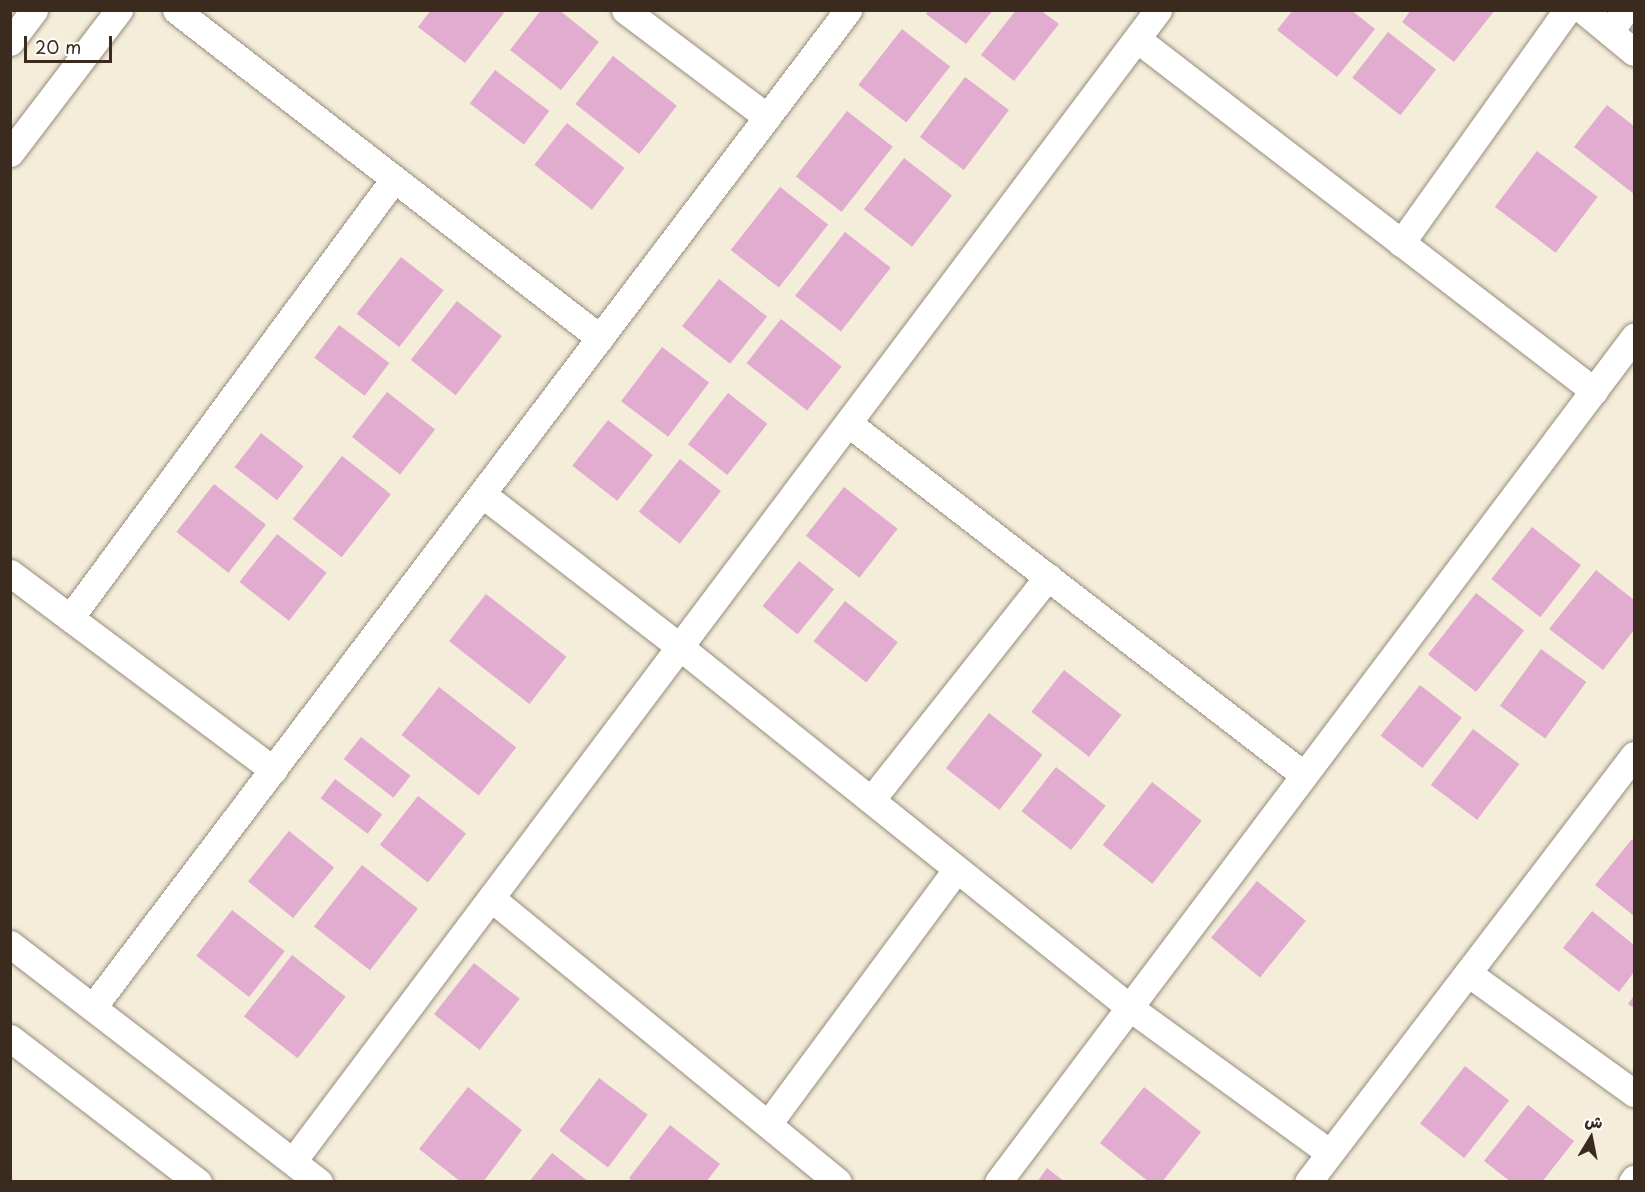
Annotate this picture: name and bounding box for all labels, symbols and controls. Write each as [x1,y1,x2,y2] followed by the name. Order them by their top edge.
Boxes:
[27,24,116,62] scale bar
[35,33,81,60] text: 20 m
[1583,1107,1605,1134] text: ش
[1561,1108,1621,1168] north arrow

